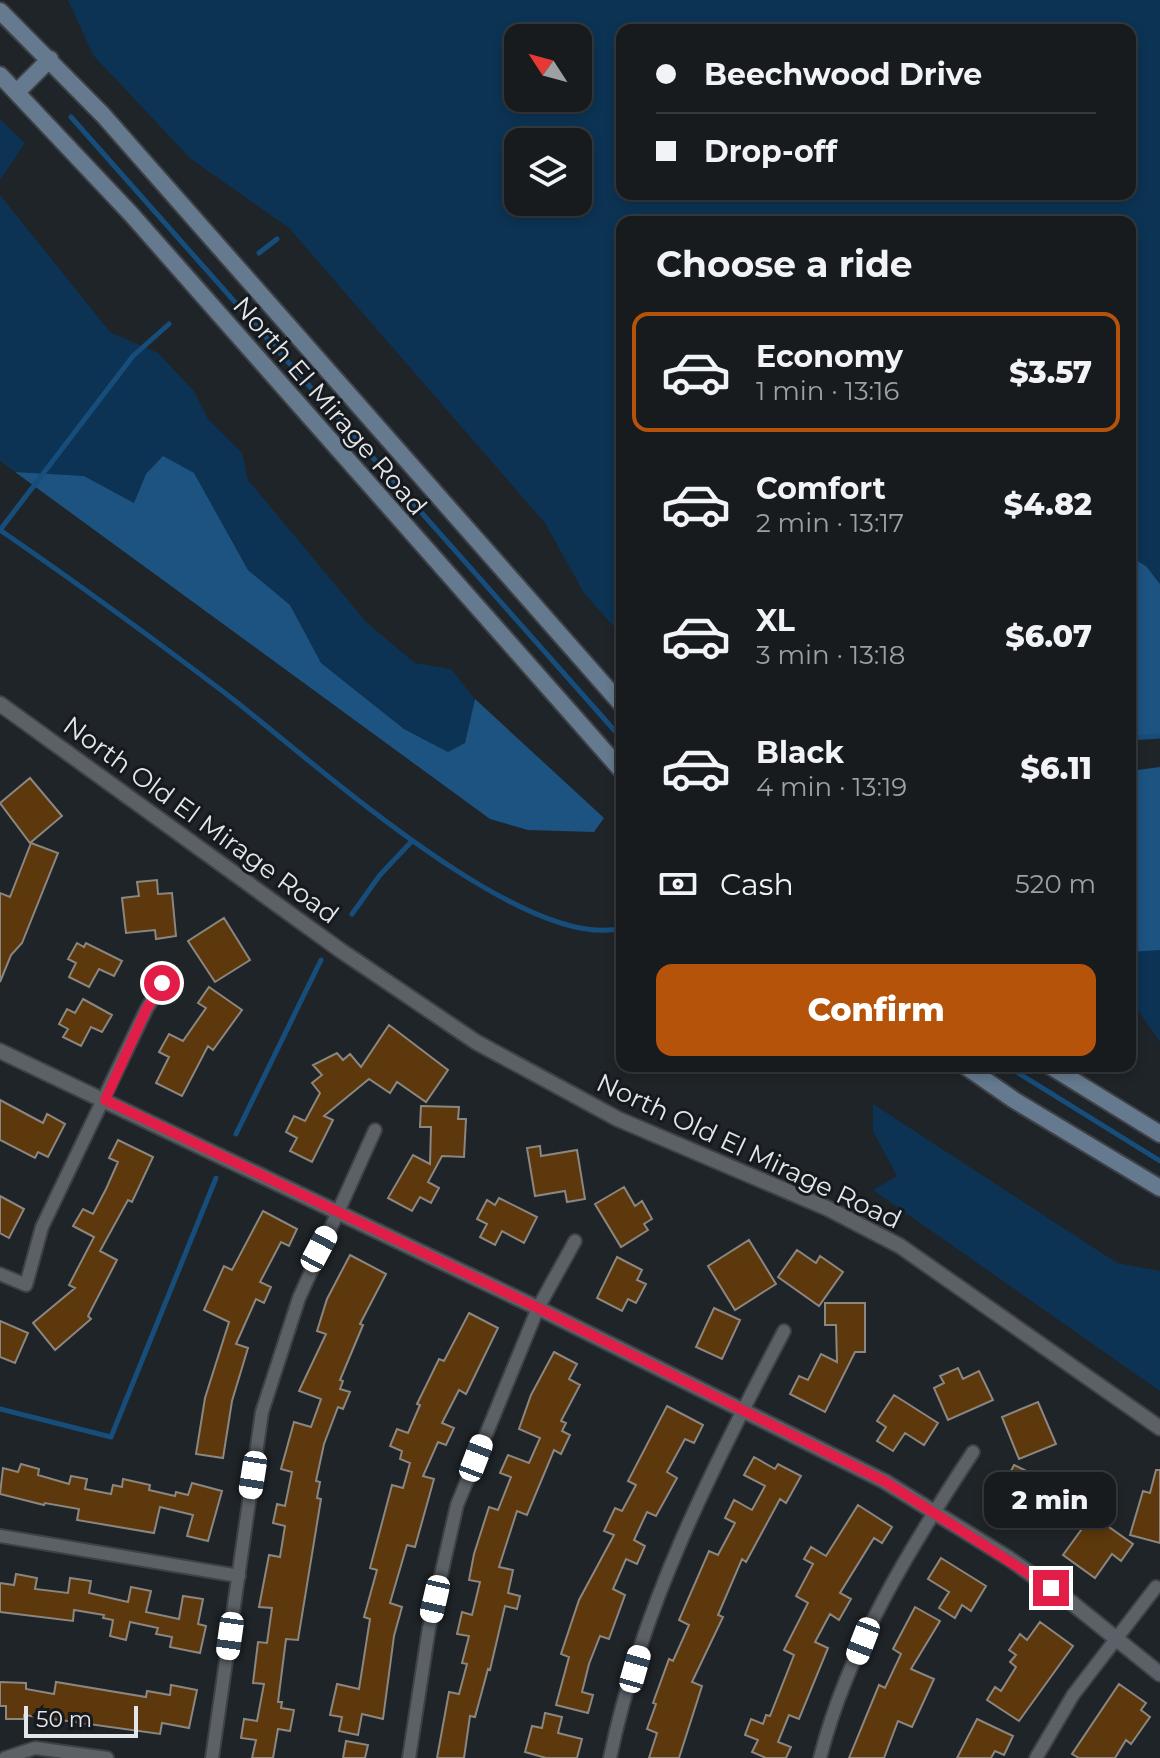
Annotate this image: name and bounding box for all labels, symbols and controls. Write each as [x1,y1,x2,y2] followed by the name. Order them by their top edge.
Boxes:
[504,24,592,112] north arrow
[504,24,592,216] map controls
[704,56,982,93] text: Beechwood Drive
[504,128,592,216] button: layers
[704,133,837,170] text: Drop-off
[656,242,913,286] text: Choose a ride
[226,290,434,522] street label: North El Mirage Road
[660,336,732,408] icon: car
[756,338,903,375] text: Economy
[1009,354,1092,391] text: $3.57
[756,375,899,407] text: 1 min · 13:16
[660,468,732,540] icon: car
[756,470,886,507] text: Comfort
[1004,486,1092,523] text: $4.82
[756,507,904,539] text: 2 min · 13:17
[660,600,732,672] icon: car
[756,602,795,639] text: XL
[1005,618,1092,655] text: $6.07
[756,639,905,671] text: 3 min · 13:18
[57,709,345,931] street label: North Old El Mirage Road
[660,732,732,804] icon: car
[756,734,844,771] text: Black
[1021,750,1092,787] text: $6.11
[756,771,907,803] text: 4 min · 13:19
[656,862,700,906] icon: cash
[720,866,794,903] text: Cash
[1015,868,1096,900] text: 520 m
[656,964,1096,1056] button: Confirm
[144,965,180,1001] route start
[592,1066,906,1236] street label: North Old El Mirage Road
[297,1222,341,1276] car
[456,1431,496,1485] car
[237,1449,269,1501] car
[985,1472,1117,1528] callout: 2 min
[1012,1484,1088,1516] text: 2 min
[1033,1570,1069,1606] route end
[418,1573,452,1625] car
[215,1611,245,1661] car
[843,1614,883,1668] car
[617,1643,653,1695] car
[24,1702,138,1738] scale bar
[36,1706,92,1733] text: 50 m

